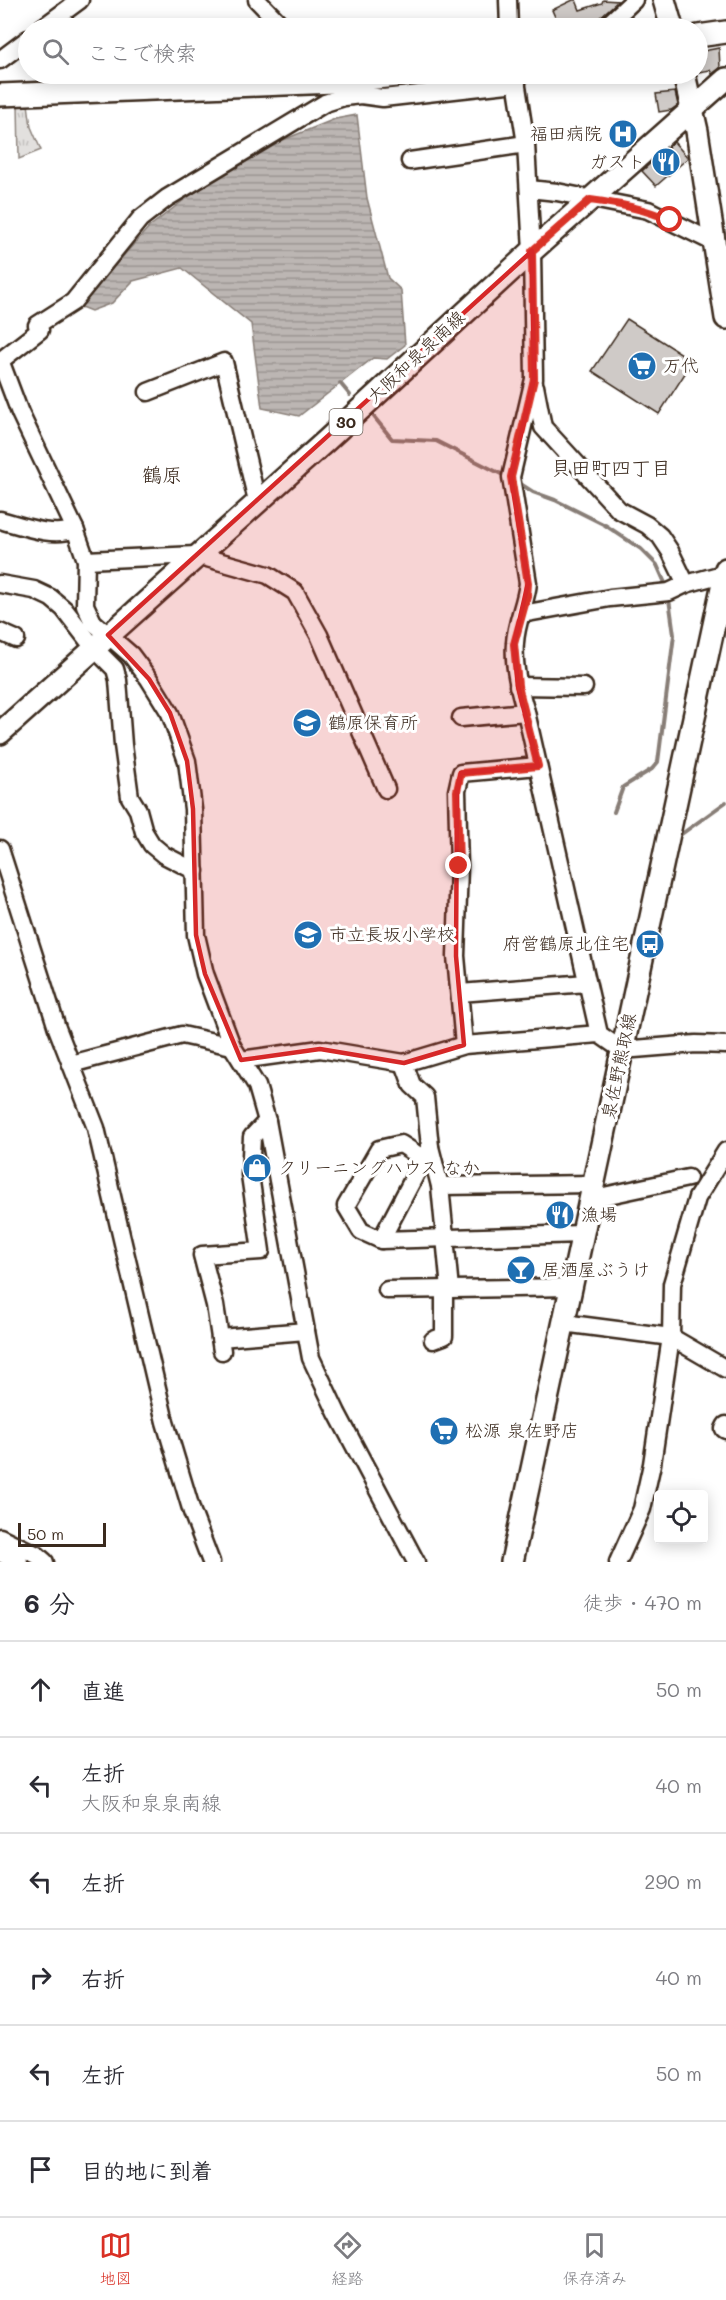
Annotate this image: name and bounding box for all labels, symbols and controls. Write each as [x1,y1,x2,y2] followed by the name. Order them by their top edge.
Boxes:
[18,18,708,84] search box
[39,35,72,68] icon: search
[87,38,197,67] text: ここで検索
[607,118,639,150] hospital icon: 福田病院
[530,121,602,145] place label: 福田病院
[650,146,682,178] restaurant icon: ガスト
[589,149,645,173] place label: ガスト
[656,206,682,232] route start
[361,305,470,408] street label: 大阪和泉泉南線
[626,350,658,382] supermarket icon: 万代
[663,353,699,377] place label: 万代
[330,409,362,435] road number: 30
[551,454,671,480] district label: 貝田町四丁目
[142,461,182,487] district label: 鶴原
[291,707,323,739] school or university icon: 鶴原保育所
[328,710,418,734] place label: 鶴原保育所
[445,852,471,878] route end
[292,919,324,951] school or university icon: 市立長坂小学校
[329,922,455,946] place label: 市立長坂小学校
[634,928,666,960] bus stop icon: 府営鶴原北住宅
[503,931,629,955] place label: 府営鶴原北住宅
[595,1010,641,1121] street label: 泉佐野熊取線
[241,1152,273,1184] shop icon: クリーニングハウス なか
[278,1155,480,1179] place label: クリーニングハウス なか
[544,1199,576,1231] restaurant icon: 漁場
[581,1202,617,1226] place label: 漁場
[505,1254,537,1286] bar icon: 居酒屋ぶうけ
[542,1257,650,1281] place label: 居酒屋ぶうけ
[428,1415,460,1447] supermarket icon: 松源 泉佐野店
[465,1418,579,1442] place label: 松源 泉佐野店
[654,1490,708,1544] map controls
[654,1490,708,1544] button: locate
[18,1520,106,1548] scale bar
[27,1523,64,1544] text: 50 m
[24,1586,75,1620] text: 6 分
[583,1589,702,1615] text: 徒歩 · 470 m
[24,1673,57,1706] icon: ahead
[81,1676,125,1705] text: 直進
[656,1676,702,1702] text: 50 m
[81,1758,125,1787] text: 左折
[24,1769,57,1802] icon: left
[656,1772,702,1798] text: 40 m
[81,1789,221,1815] text: 大阪和泉泉南線
[24,1865,57,1898] icon: left
[81,1868,125,1897] text: 左折
[644,1868,702,1894] text: 290 m
[24,1961,57,1994] icon: right
[81,1964,125,1993] text: 右折
[656,1964,702,1990] text: 40 m
[24,2057,57,2090] icon: left
[81,2060,125,2089] text: 左折
[656,2060,702,2086] text: 50 m
[24,2153,57,2186] icon: arrive
[81,2156,213,2185] text: 目的地に到着
[99,2229,132,2289] tab: 地図
[331,2229,364,2289] tab: 経路
[563,2229,627,2289] tab: 保存済み

